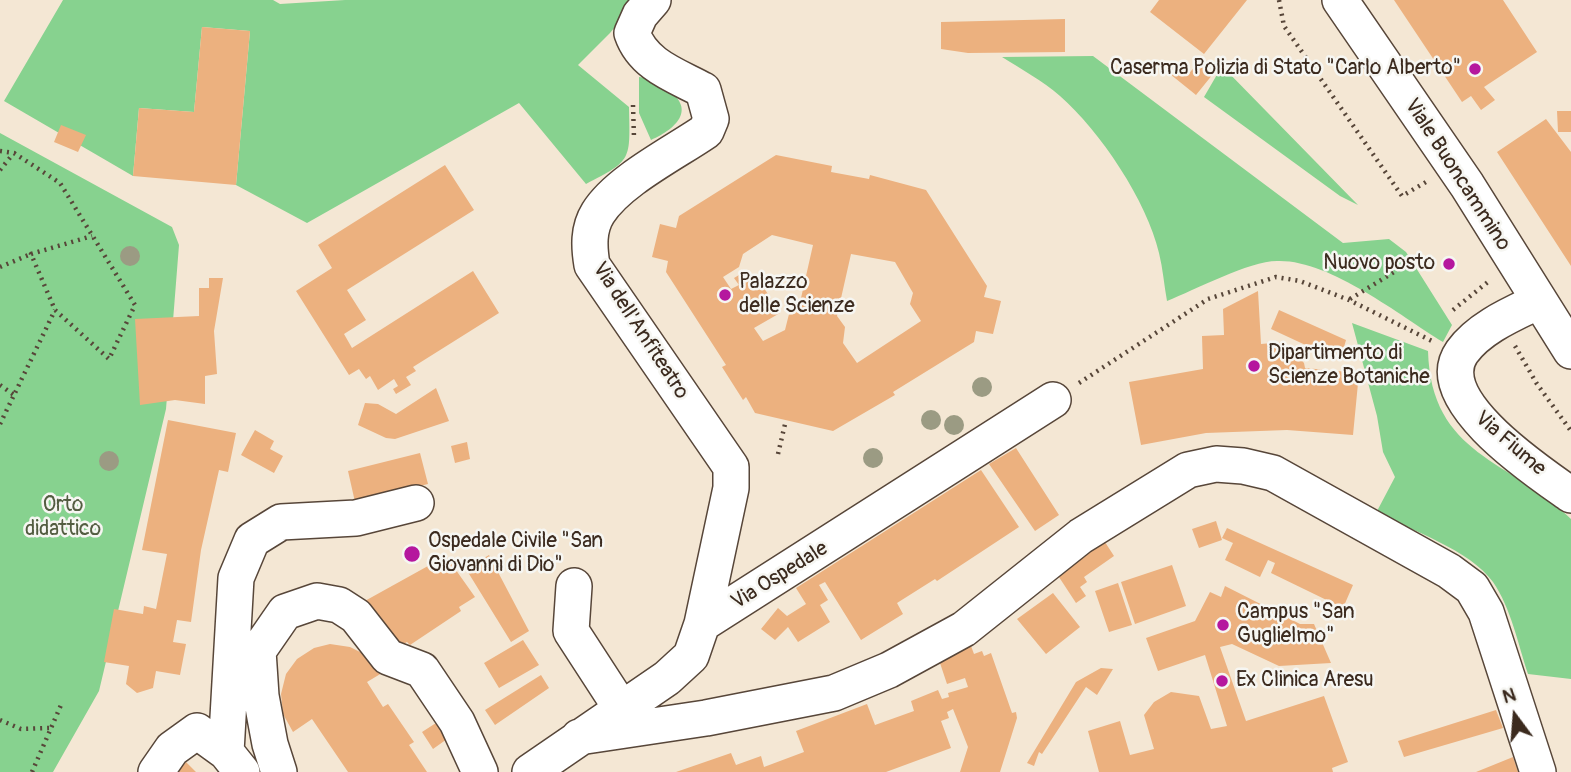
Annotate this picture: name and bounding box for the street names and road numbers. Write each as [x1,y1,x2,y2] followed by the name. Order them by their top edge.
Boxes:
[1398,94,1516,256] street label: Viale Buoncammino
[586,258,694,404] street label: Via dell'Anfiteatro
[1469,406,1551,482] street label: Via Fiume
[727,536,833,616] street label: Via Ospedale

